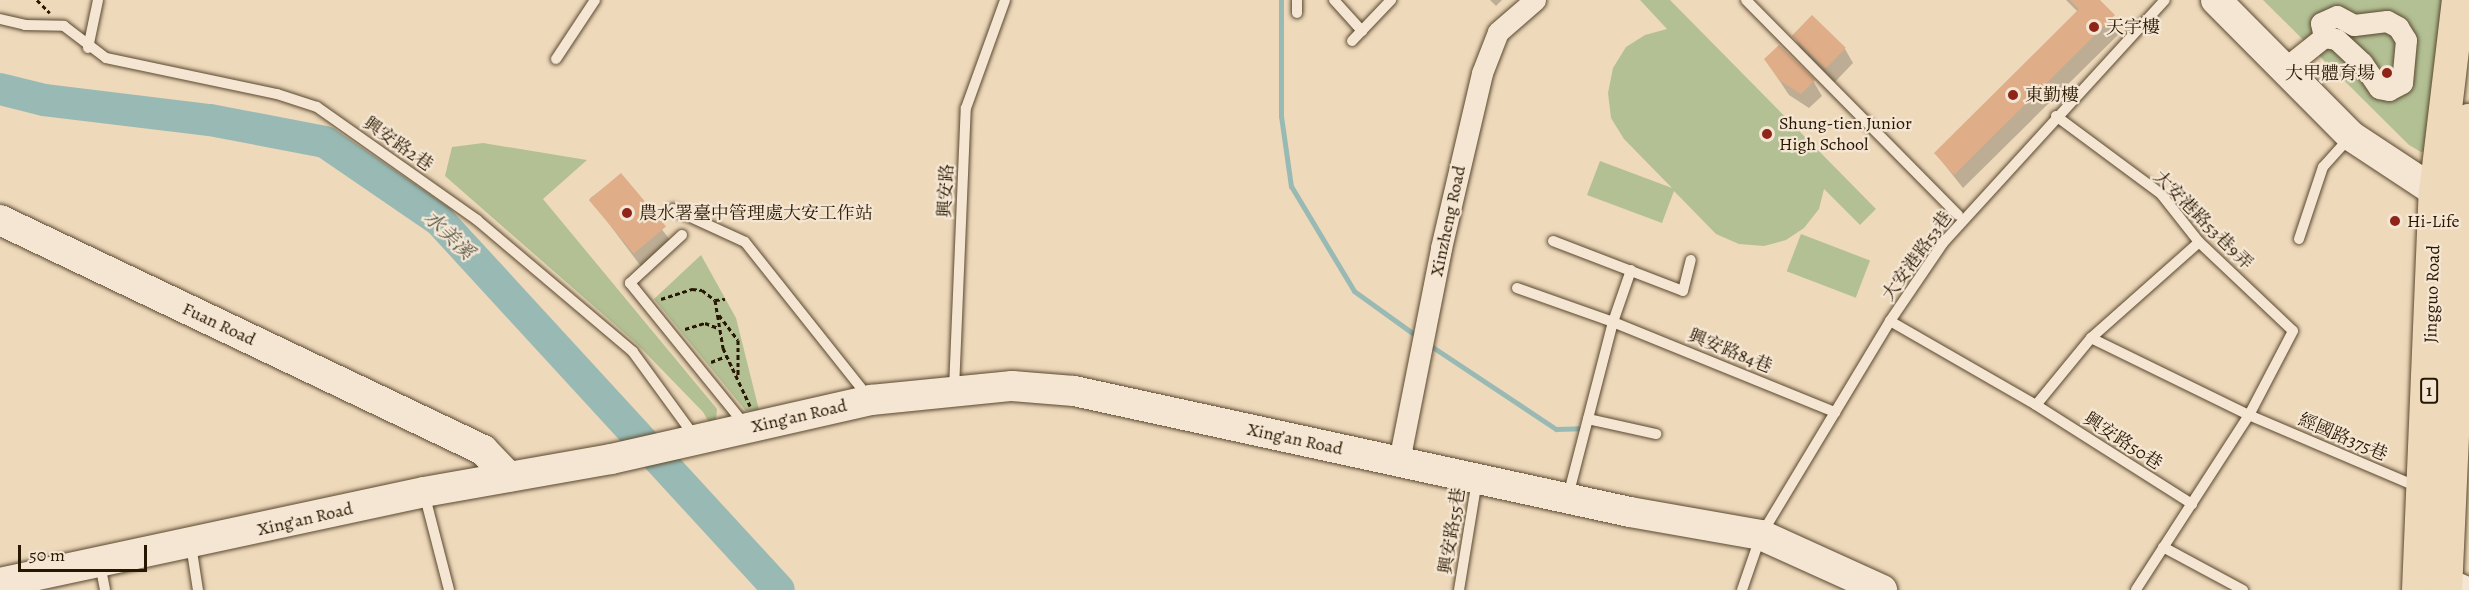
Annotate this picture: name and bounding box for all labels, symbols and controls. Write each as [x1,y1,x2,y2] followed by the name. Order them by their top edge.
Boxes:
[2106,16,2160,38] place label: 天宇樓
[2087,20,2101,34] marker: 天宇樓
[2285,62,2375,84] place label: 大甲體育場
[2380,66,2394,80] marker: 大甲體育場
[2025,84,2079,106] place label: 東勤樓
[2006,88,2020,102] marker: 東勤樓
[359,112,437,176] street label: 興安路2巷
[1779,113,1912,156] place label: Shung-tien Junior High School
[1760,127,1774,141] marker: Shung-tien Junior High School
[934,163,958,219] street label: 興安路
[1426,164,1470,278] street label: Xinzheng Road
[2149,166,2257,274] street label: 大安港路53巷9弄
[639,202,873,224] place label: 農水署臺中管理處大安工作站
[419,206,479,264] water label: 水美溪
[620,206,634,220] marker: 農水署臺中管理處大安工作站
[1877,207,1957,305] street label: 大安港路53巷
[2407,210,2460,232] place label: Hi-Life
[2388,214,2402,228] marker: Hi-Life
[2419,245,2445,343] street label: Jingguo Road
[179,298,259,350] street label: Fuan Road
[1685,324,1775,378] street label: 興安路84巷
[2420,378,2438,404] road number: 1
[749,395,849,437] street label: Xing’an Road
[2080,408,2166,474] street label: 興安路50巷
[2295,409,2391,465] street label: 經國路375巷
[1245,418,1345,460] street label: Xing’an Road
[1434,486,1470,576] street label: 興安路55巷
[255,498,355,540] street label: Xing’an Road
[21,533,150,571] scale bar
[29,543,65,567] text: 50 m

